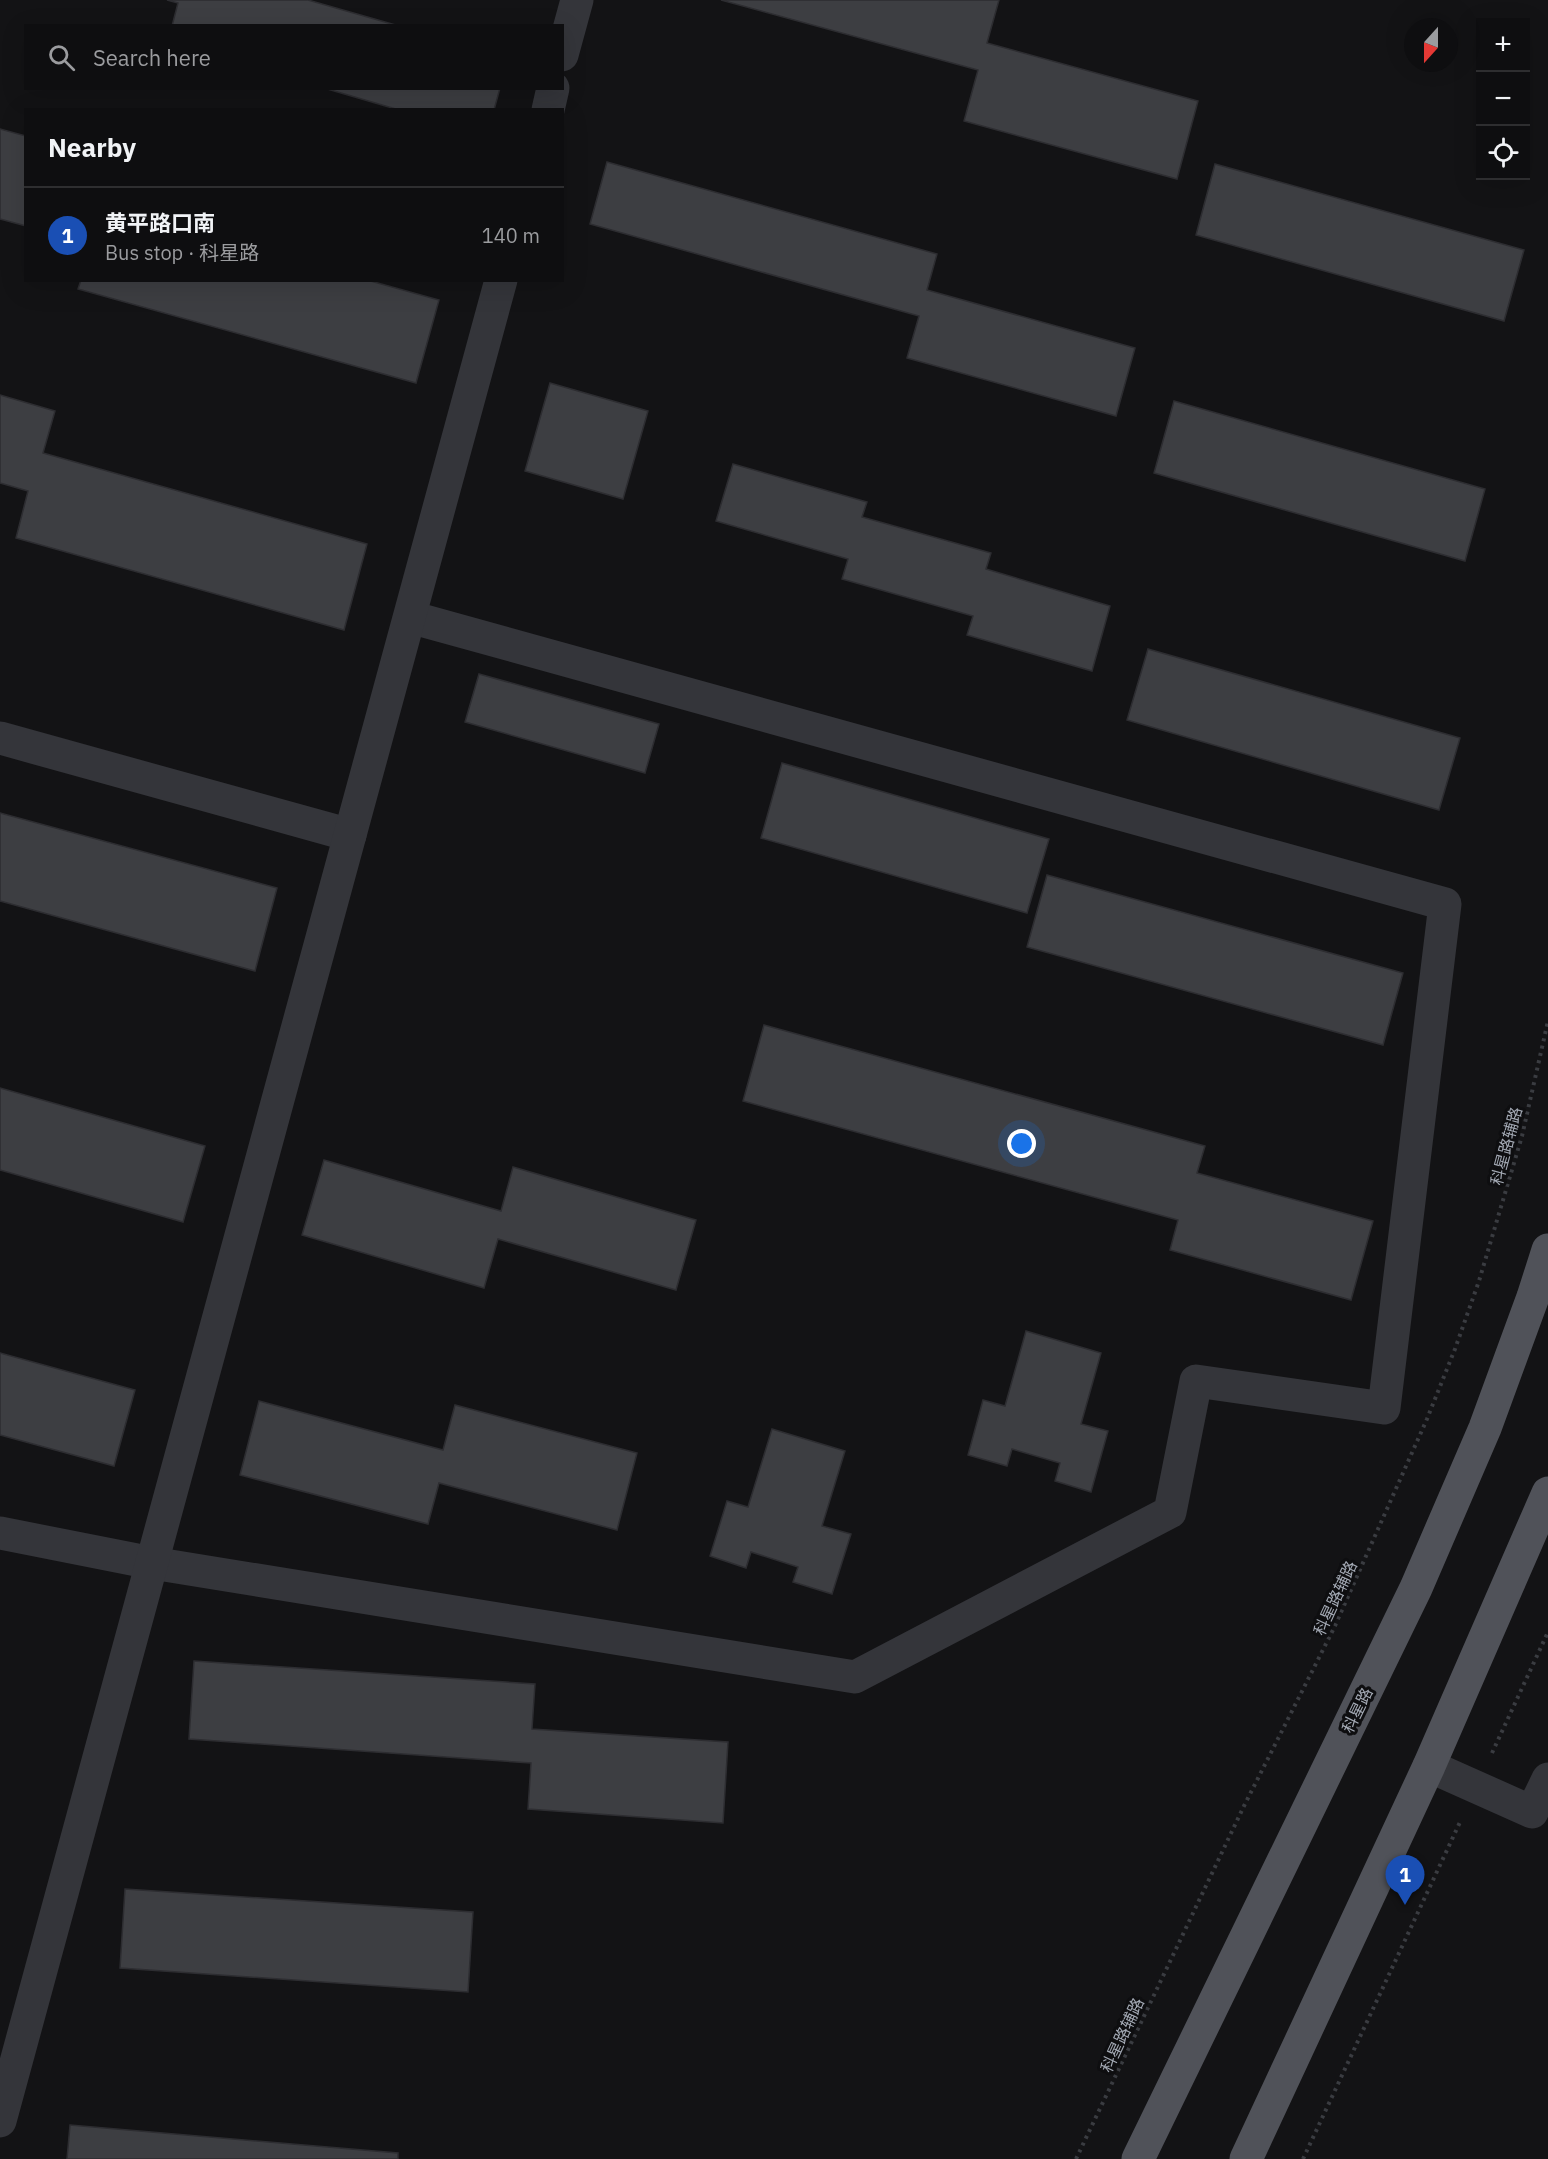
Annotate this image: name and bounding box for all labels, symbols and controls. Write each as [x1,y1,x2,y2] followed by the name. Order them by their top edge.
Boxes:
[1404,18,1458,72] north arrow
[1476,18,1530,180] map controls
[1476,18,1530,72] button: +
[24,24,564,90] search box
[45,41,78,74] icon: search
[93,43,211,72] text: Search here
[1476,72,1530,126] button: −
[1476,126,1530,180] button: locate
[48,130,136,164] text: Nearby
[105,208,215,237] text: 黄平路口南
[62,222,74,249] text: 1
[482,222,540,249] text: 140 m
[105,239,259,266] text: Bus stop · 科星路
[1486,1105,1526,1187] street label: 科星路辅路
[1007,1129,1036,1158] your location
[1309,1558,1361,1638] street label: 科星路辅路
[1337,1684,1377,1736] street label: 科星路
[1386,1856,1424,1905] pin: 1
[1096,1995,1148,2075] street label: 科星路辅路

